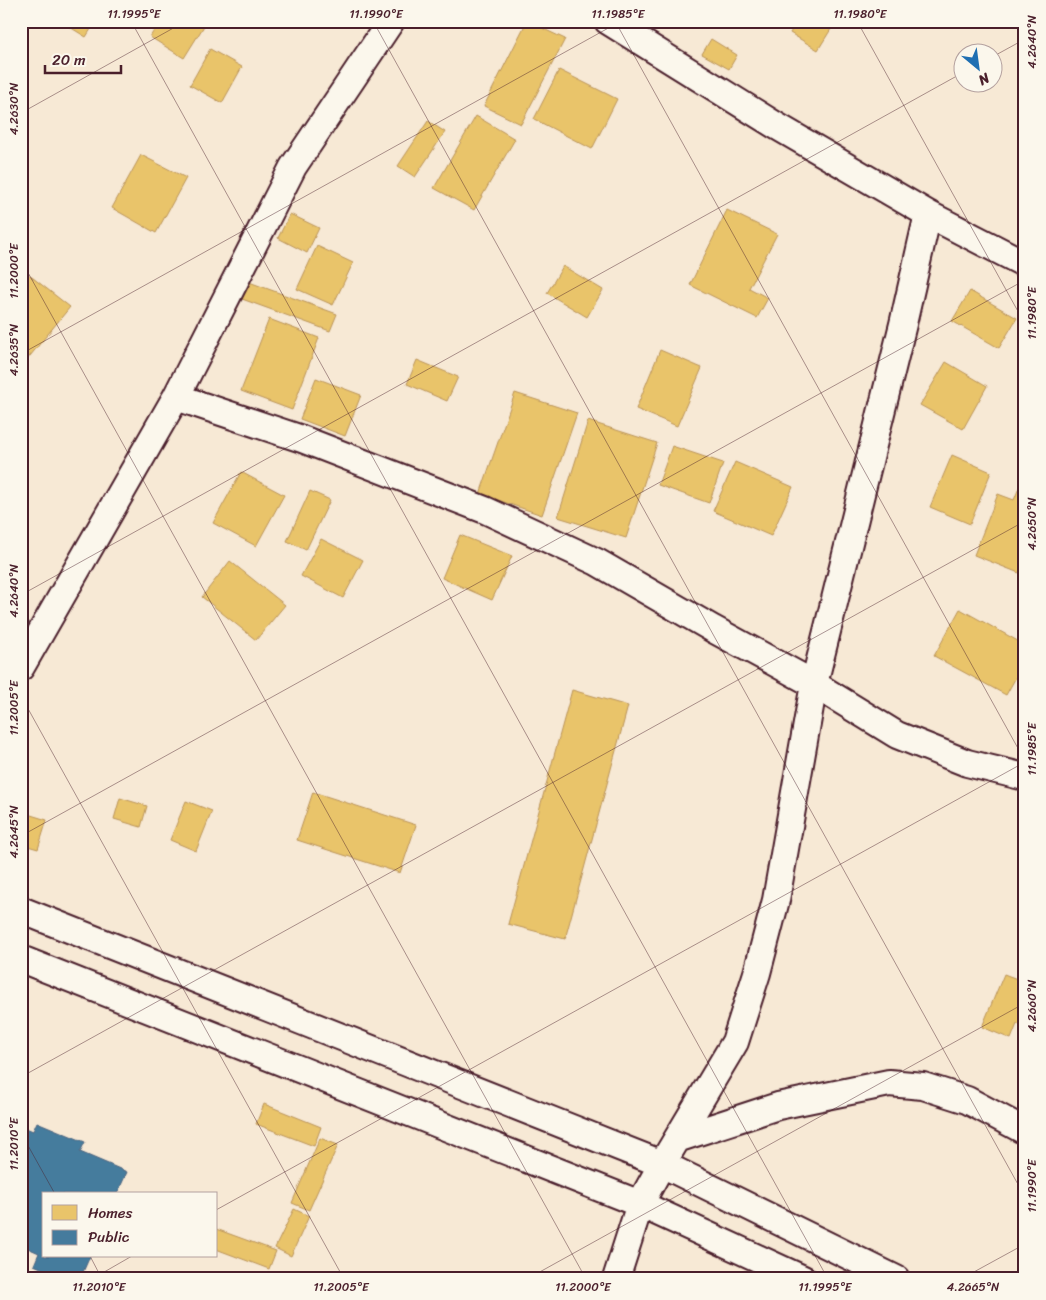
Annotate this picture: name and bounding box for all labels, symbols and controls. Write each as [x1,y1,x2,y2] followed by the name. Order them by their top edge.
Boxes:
[108,3,162,25] text: 11.1995°E
[349,3,404,25] text: 11.1990°E
[592,3,646,25] text: 11.1985°E
[833,3,888,25] text: 11.1980°E
[1021,15,1043,69] text: 4.2640°N
[45,42,121,74] scale bar
[954,42,1004,92] north arrow
[52,47,86,73] text: 20 m
[973,65,995,92] text: N
[3,82,25,135] text: 4.2630°N
[3,242,25,299] text: 11.2000°E
[1021,285,1043,340] text: 11.1980°E
[3,323,25,376] text: 4.2635°N
[1021,497,1043,551] text: 4.2650°N
[3,564,25,618] text: 4.2640°N
[3,679,25,736] text: 11.2005°E
[1021,721,1043,775] text: 11.1985°E
[3,805,25,859] text: 4.2645°N
[1021,979,1043,1032] text: 4.2660°N
[3,1116,25,1170] text: 11.2010°E
[1021,1158,1043,1213] text: 11.1990°E
[42,1192,218,1258] legend
[88,1200,132,1226] text: Homes
[88,1224,130,1250] text: Public
[73,1276,127,1298] text: 11.2010°E
[313,1276,370,1298] text: 11.2005°E
[555,1276,612,1298] text: 11.2000°E
[799,1276,853,1298] text: 11.1995°E
[947,1276,1000,1298] text: 4.2665°N

